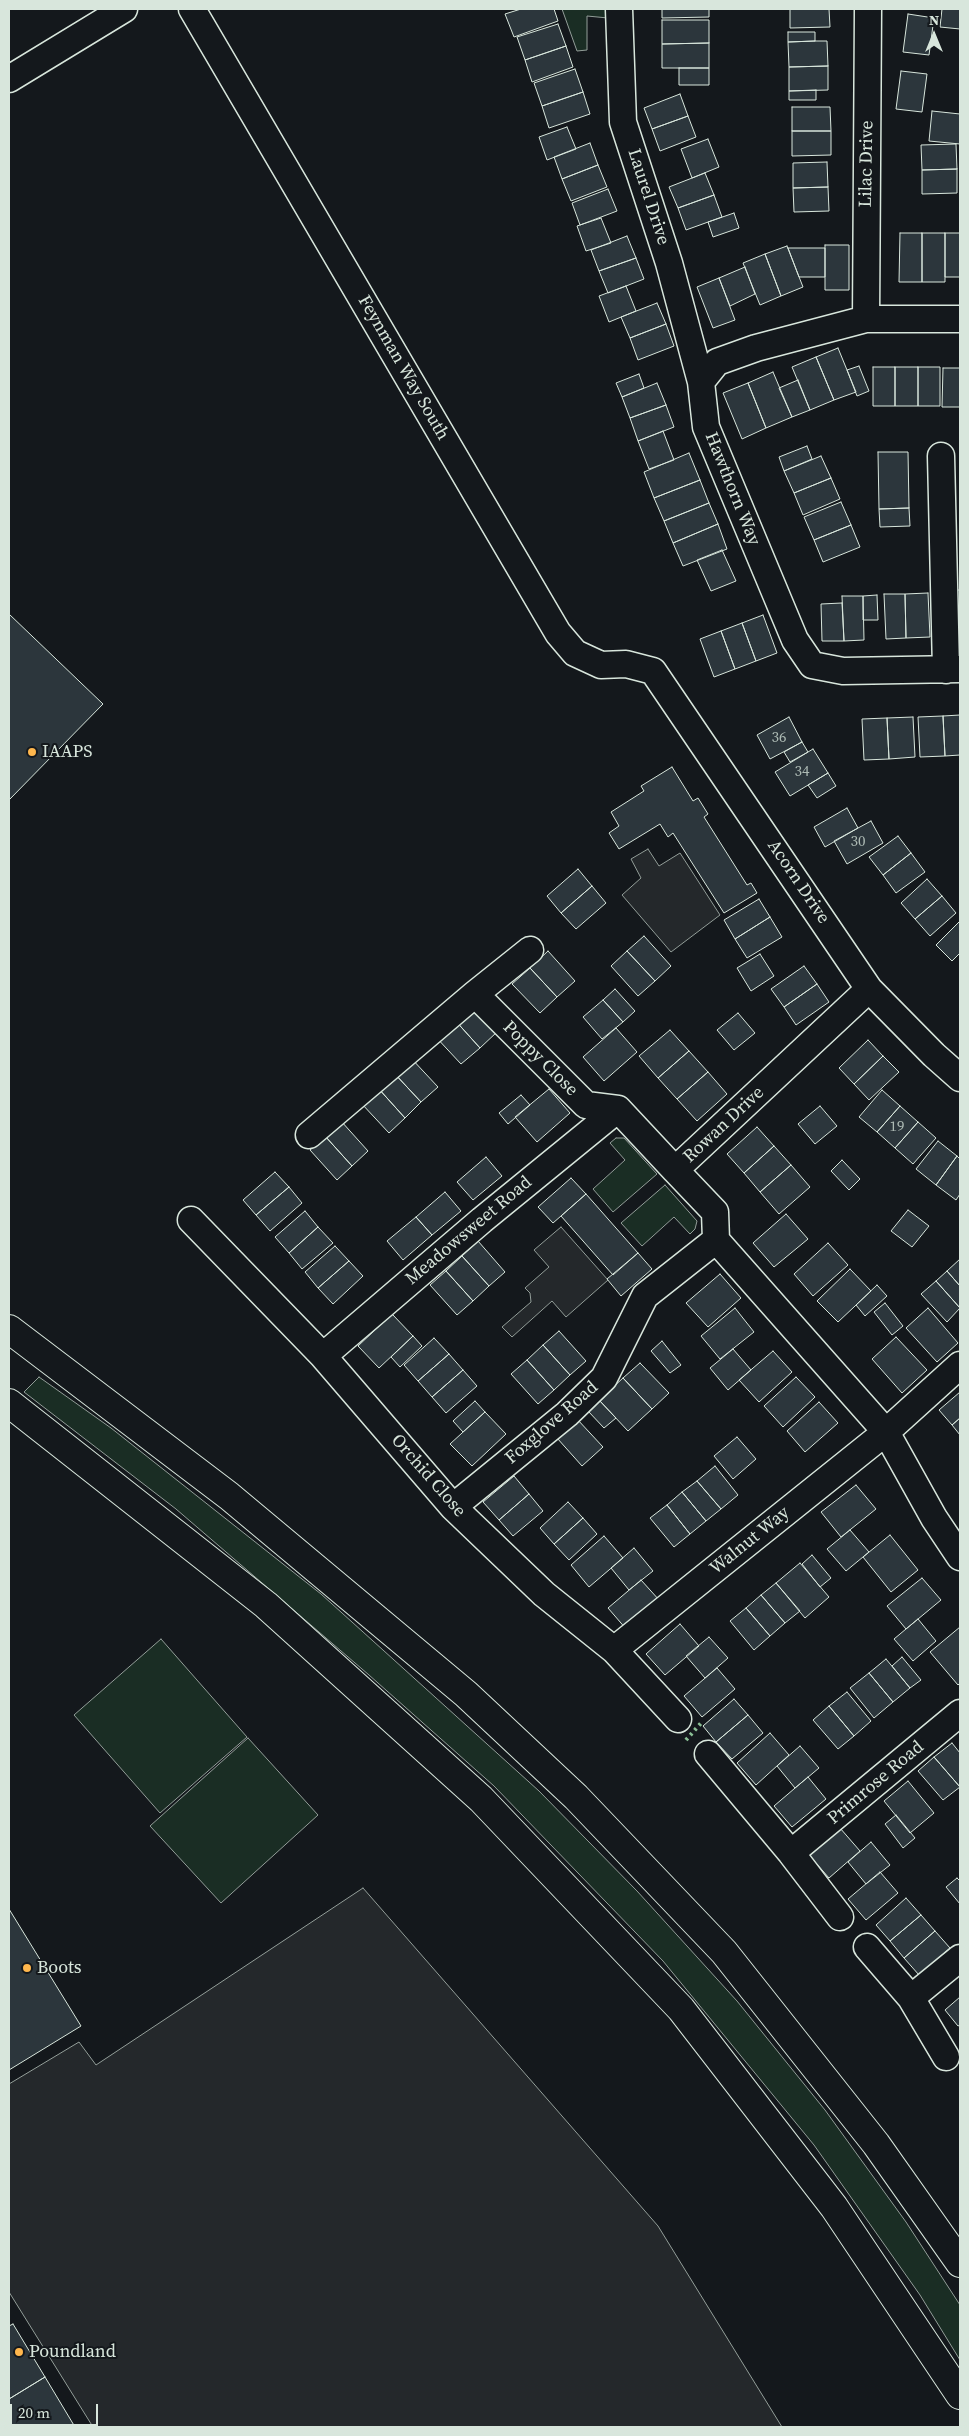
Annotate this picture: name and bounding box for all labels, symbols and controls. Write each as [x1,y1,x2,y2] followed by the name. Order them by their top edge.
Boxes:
[909,10,959,60] north arrow
[929,10,939,30] text: N
[855,120,879,208] street label: Lilac Drive
[622,146,674,248] street label: Laurel Drive
[353,292,453,444] street label: Feynman Way South
[699,429,765,549] street label: Hawthorn Way
[772,729,786,747] house number: 36
[42,741,93,763] place label: IAAPS
[26,746,38,758] marker: IAAPS
[795,763,809,781] house number: 34
[851,833,865,851] house number: 30
[762,836,834,928] street label: Acorn Drive
[498,1017,582,1101] street label: Poppy Close
[679,1082,769,1168] street label: Rowan Drive
[890,1118,904,1136] house number: 19
[402,1172,536,1290] street label: Meadowsweet Road
[501,1377,603,1469] street label: Foxglove Road
[386,1430,470,1522] street label: Orchid Close
[706,1502,794,1580] street label: Walnut Way
[824,1737,928,1829] street label: Primrose Road
[37,1957,82,1979] place label: Boots
[21,1962,33,1974] marker: Boots
[29,2341,116,2363] place label: Poundland
[13,2346,25,2358] marker: Poundland
[12,2394,100,2426] scale bar
[18,2402,50,2423] text: 20 m

